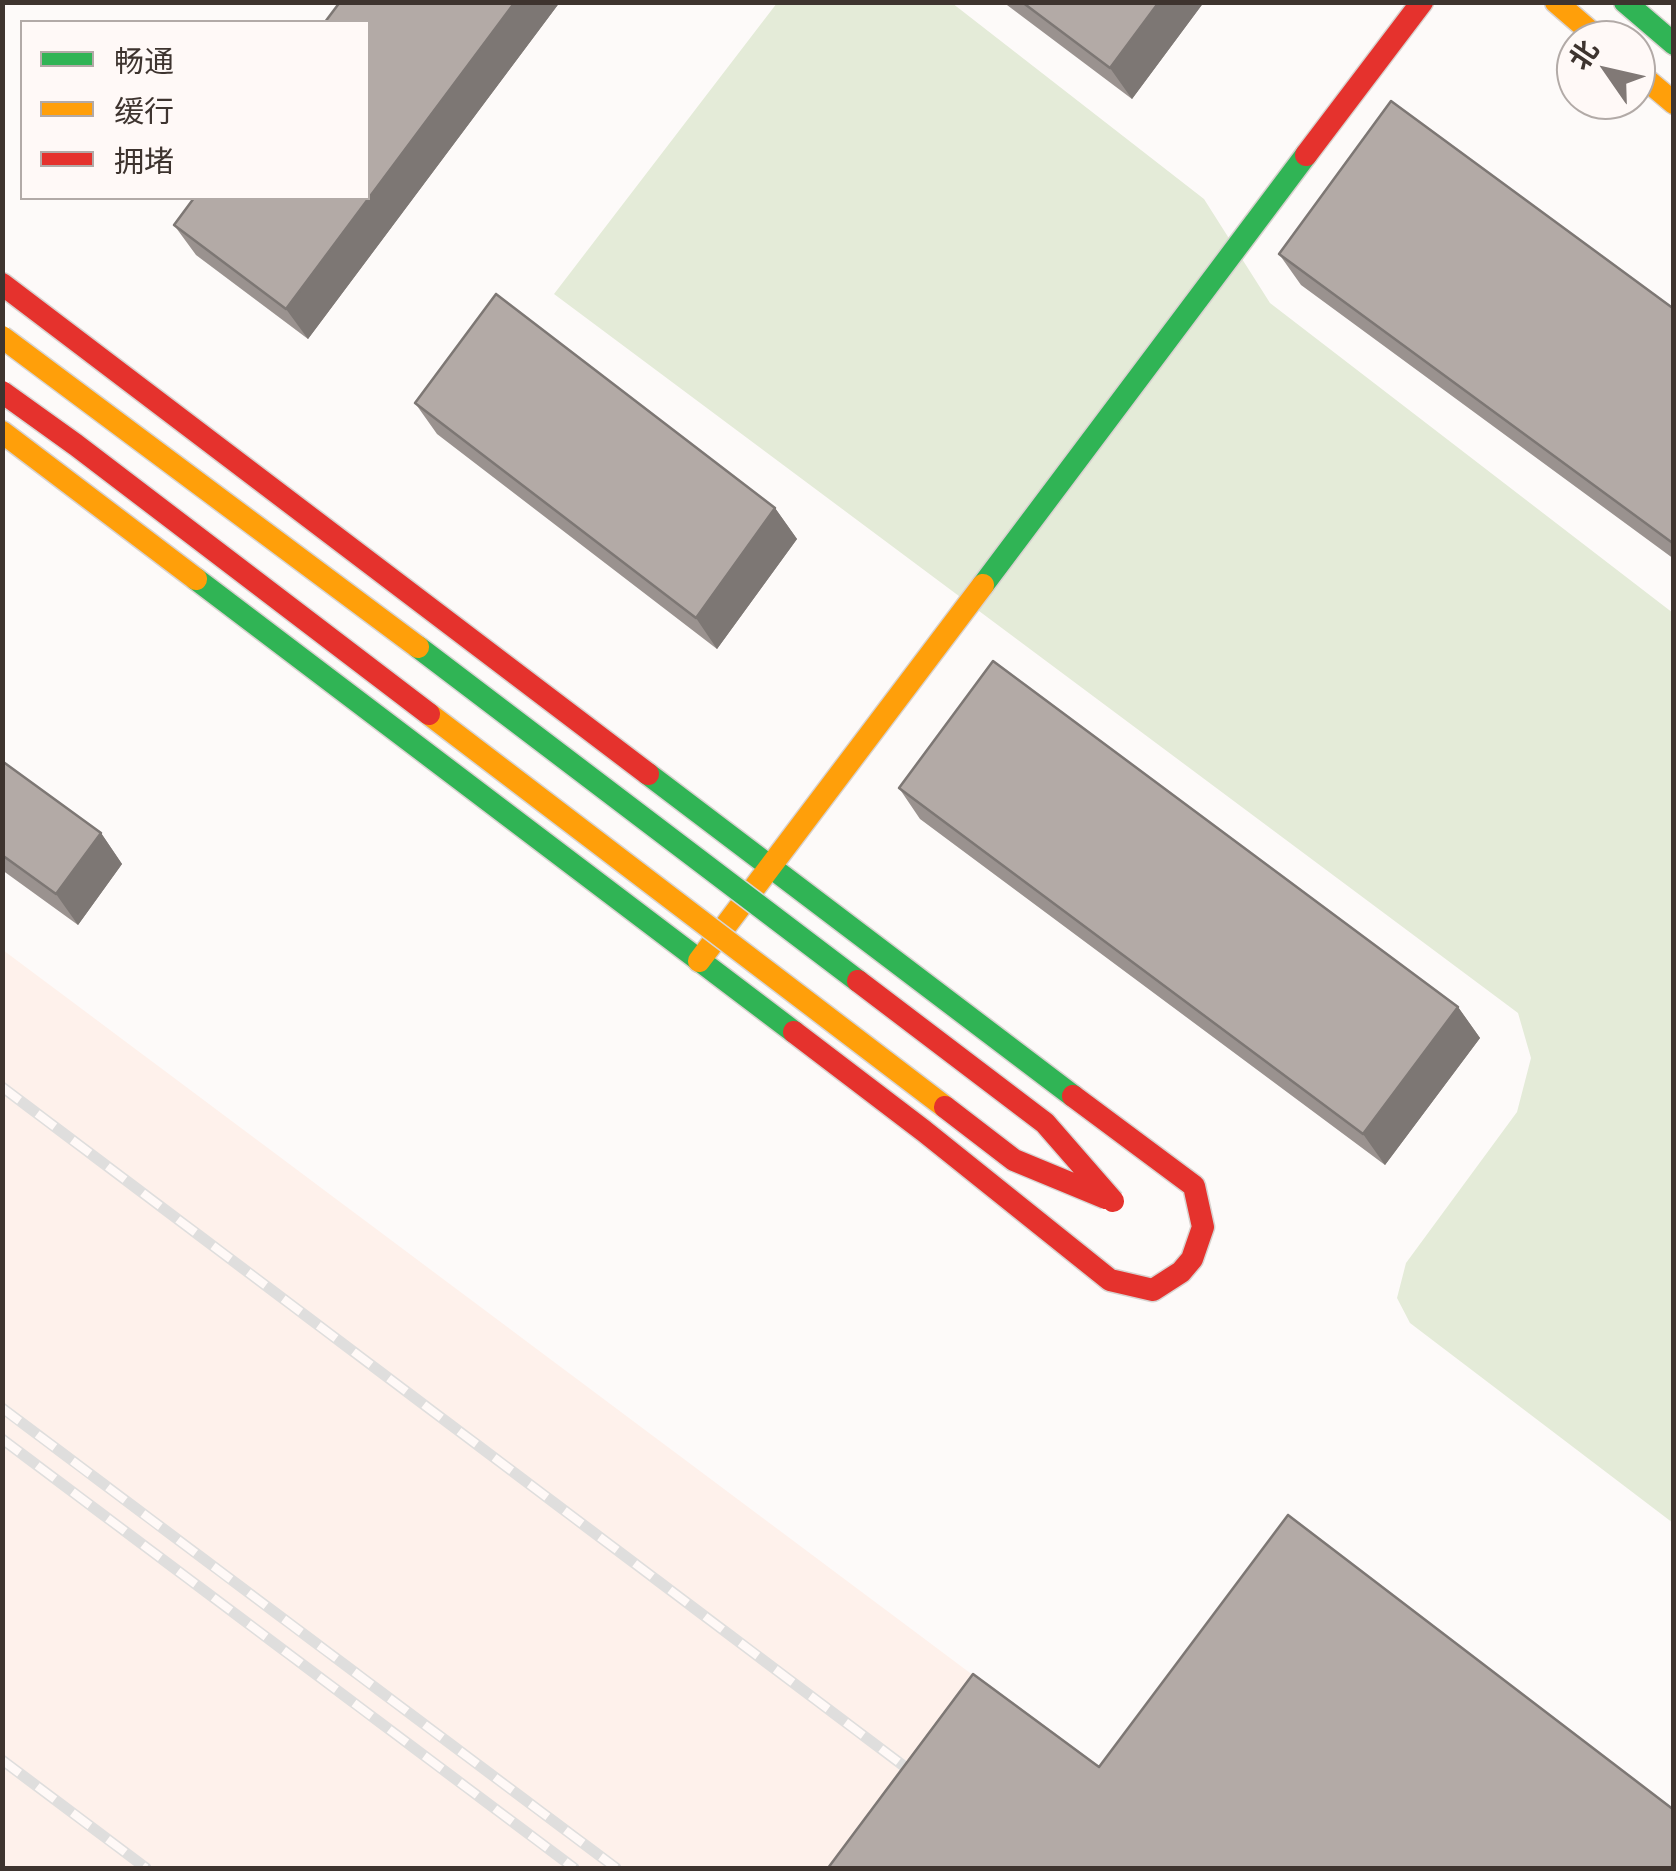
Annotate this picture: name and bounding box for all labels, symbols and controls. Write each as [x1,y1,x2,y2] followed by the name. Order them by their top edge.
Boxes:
[20,20,370,200] legend
[1556,20,1656,120] north arrow
[1559,32,1606,76] text: 北
[114,40,174,80] text: 畅通
[114,90,174,130] text: 缓行
[114,140,174,180] text: 拥堵

